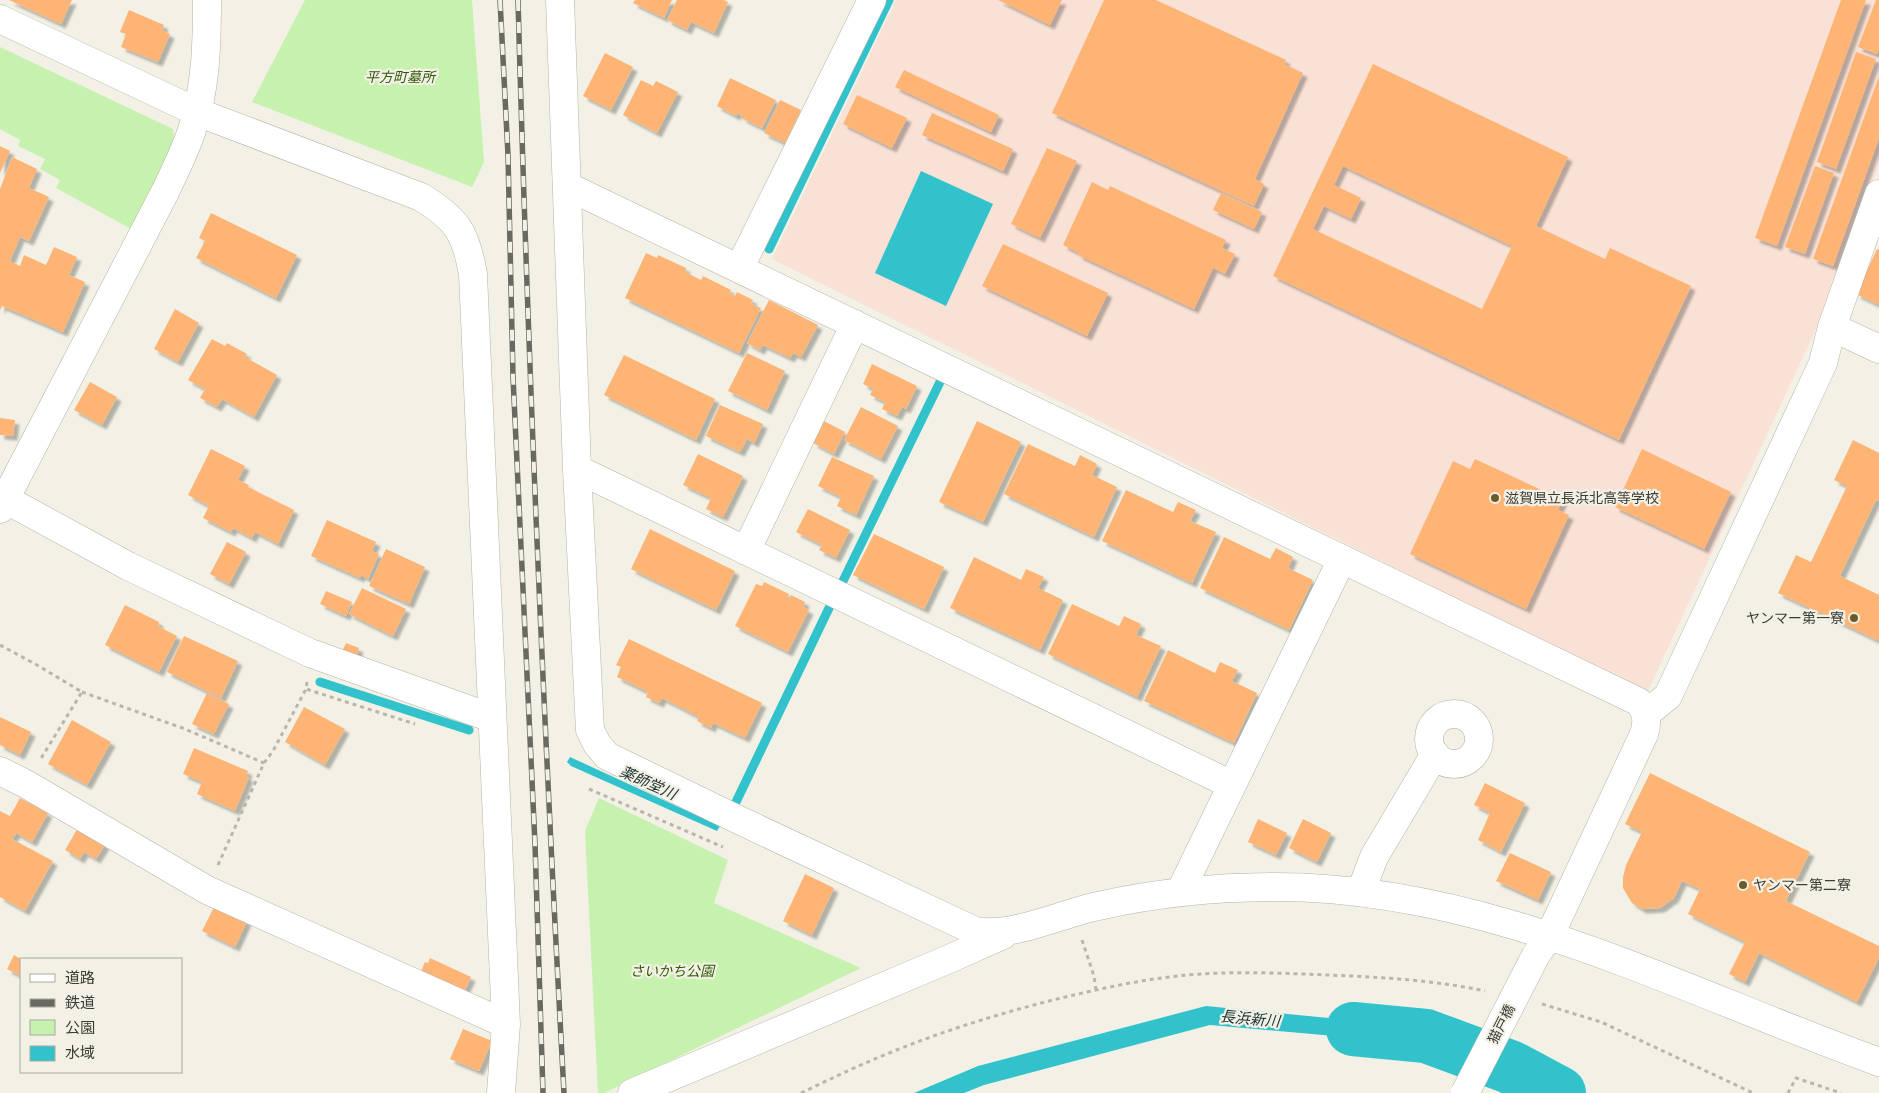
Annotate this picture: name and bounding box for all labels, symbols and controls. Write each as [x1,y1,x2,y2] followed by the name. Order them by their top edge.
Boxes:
[365,69,437,85] park label: 平方町墓所
[1505,490,1659,506] place label: 滋賀県立長浜北高等学校
[1489,492,1501,504] marker: 滋賀県立長浜北高等学校
[1746,610,1844,626] place label: ヤンマー第一寮
[1848,612,1860,624] marker: ヤンマー第一寮
[617,763,681,804] water label: 薬師堂川
[1753,877,1851,893] place label: ヤンマー第二寮
[1737,879,1749,891] marker: ヤンマー第二寮
[20,958,182,1073] legend
[630,963,716,979] park label: さいかち公園
[65,969,95,987] text: 道路
[65,994,95,1012] text: 鉄道
[1484,1002,1518,1046] street label: 猫戸橋
[1219,1007,1283,1031] water label: 長浜新川
[65,1019,95,1037] text: 公園
[65,1044,95,1062] text: 水域

